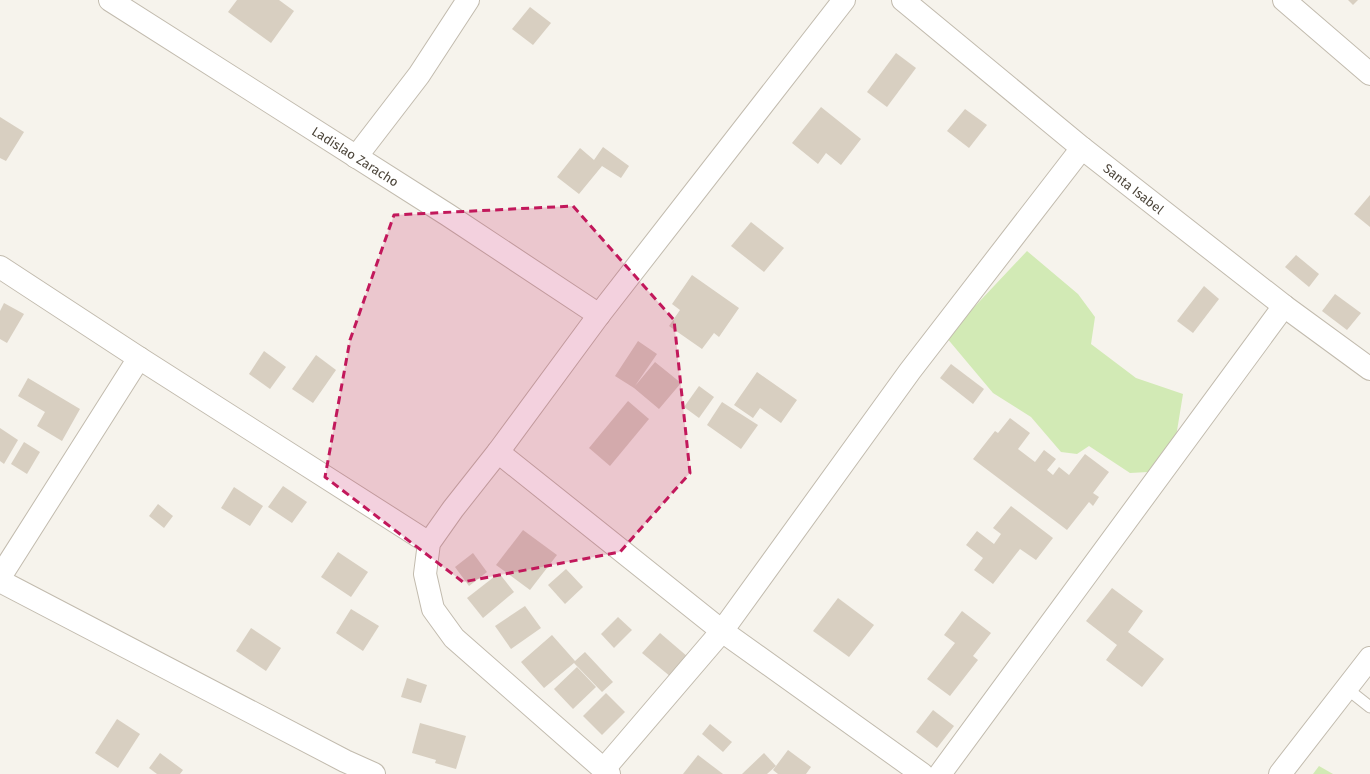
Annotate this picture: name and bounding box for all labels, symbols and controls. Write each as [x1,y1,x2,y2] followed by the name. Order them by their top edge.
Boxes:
[309,124,401,190] street label: Ladislao Zaracho
[1100,161,1167,217] street label: Santa Isabel

